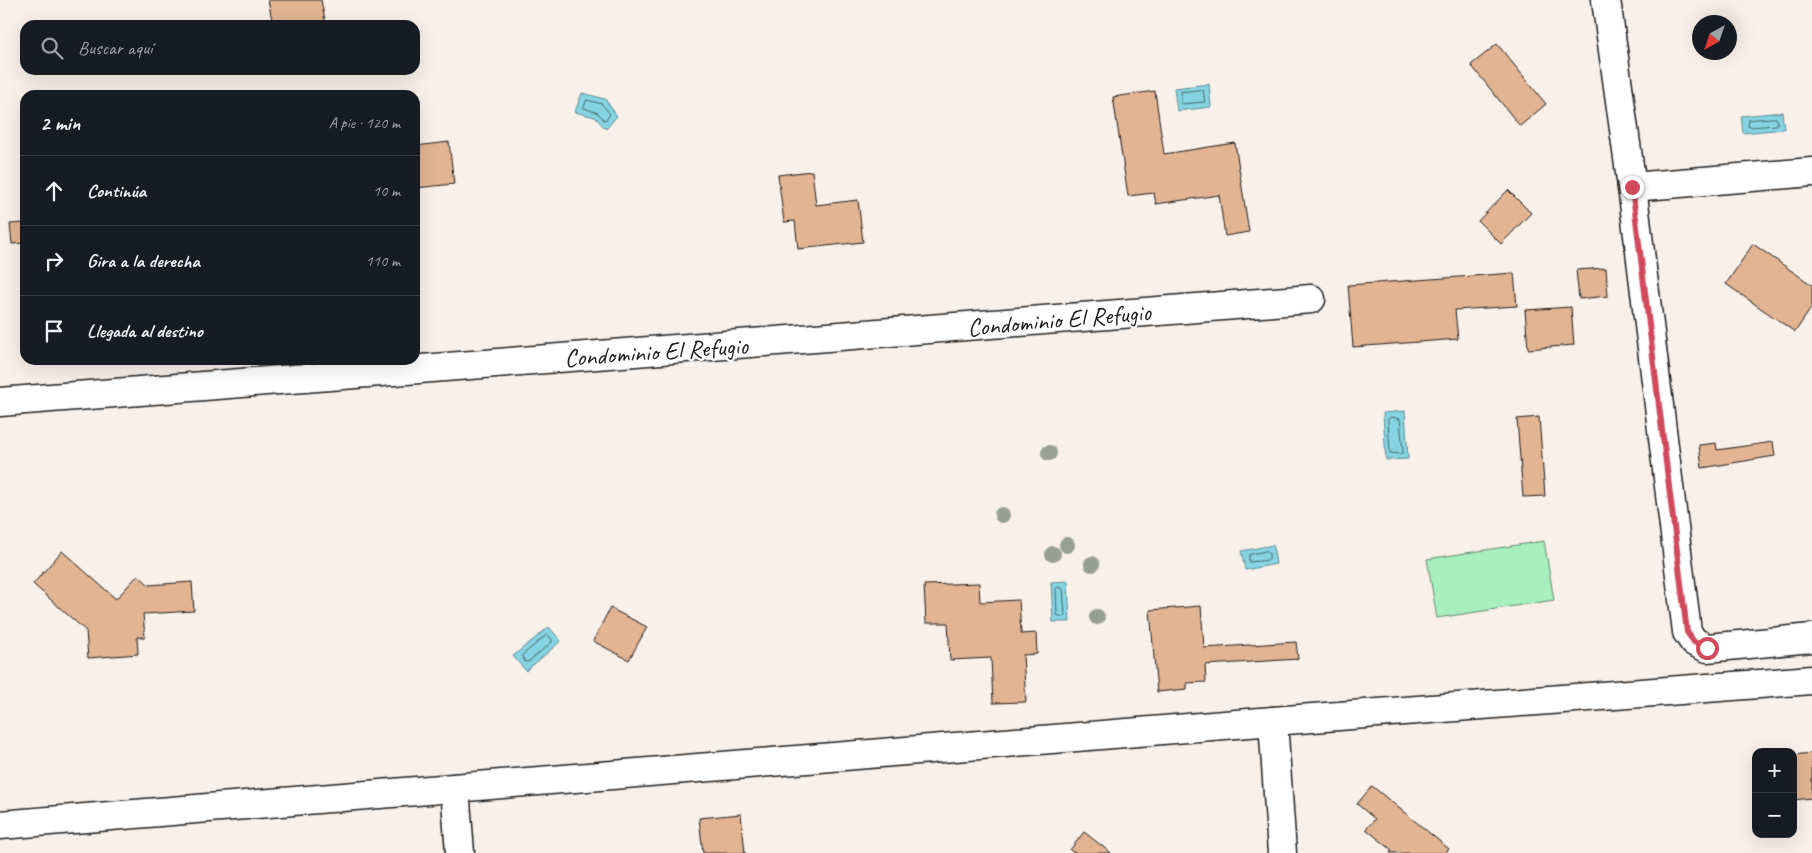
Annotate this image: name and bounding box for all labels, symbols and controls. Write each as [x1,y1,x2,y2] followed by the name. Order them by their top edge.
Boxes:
[1692,15,1737,60] north arrow
[20,20,420,75] search box
[38,34,66,62] icon: search
[78,36,152,60] text: Buscar aquí
[40,110,80,136] text: 2 min
[329,113,400,133] text: A pie · 120 m
[1621,176,1644,199] route end
[40,177,68,205] icon: ahead
[87,179,146,203] text: Continúa
[373,181,400,201] text: 10 m
[40,247,68,275] icon: right
[87,249,200,273] text: Gira a la derecha
[366,251,400,271] text: 110 m
[966,296,1153,344] street label: Condominio El Refugio
[40,317,68,345] icon: arrive
[87,319,203,343] text: Llegada al destino
[563,330,750,374] street label: Condominio El Refugio
[1696,637,1719,660] route start
[1752,748,1797,838] map controls
[1752,748,1797,793] button: +
[1752,793,1797,838] button: −

